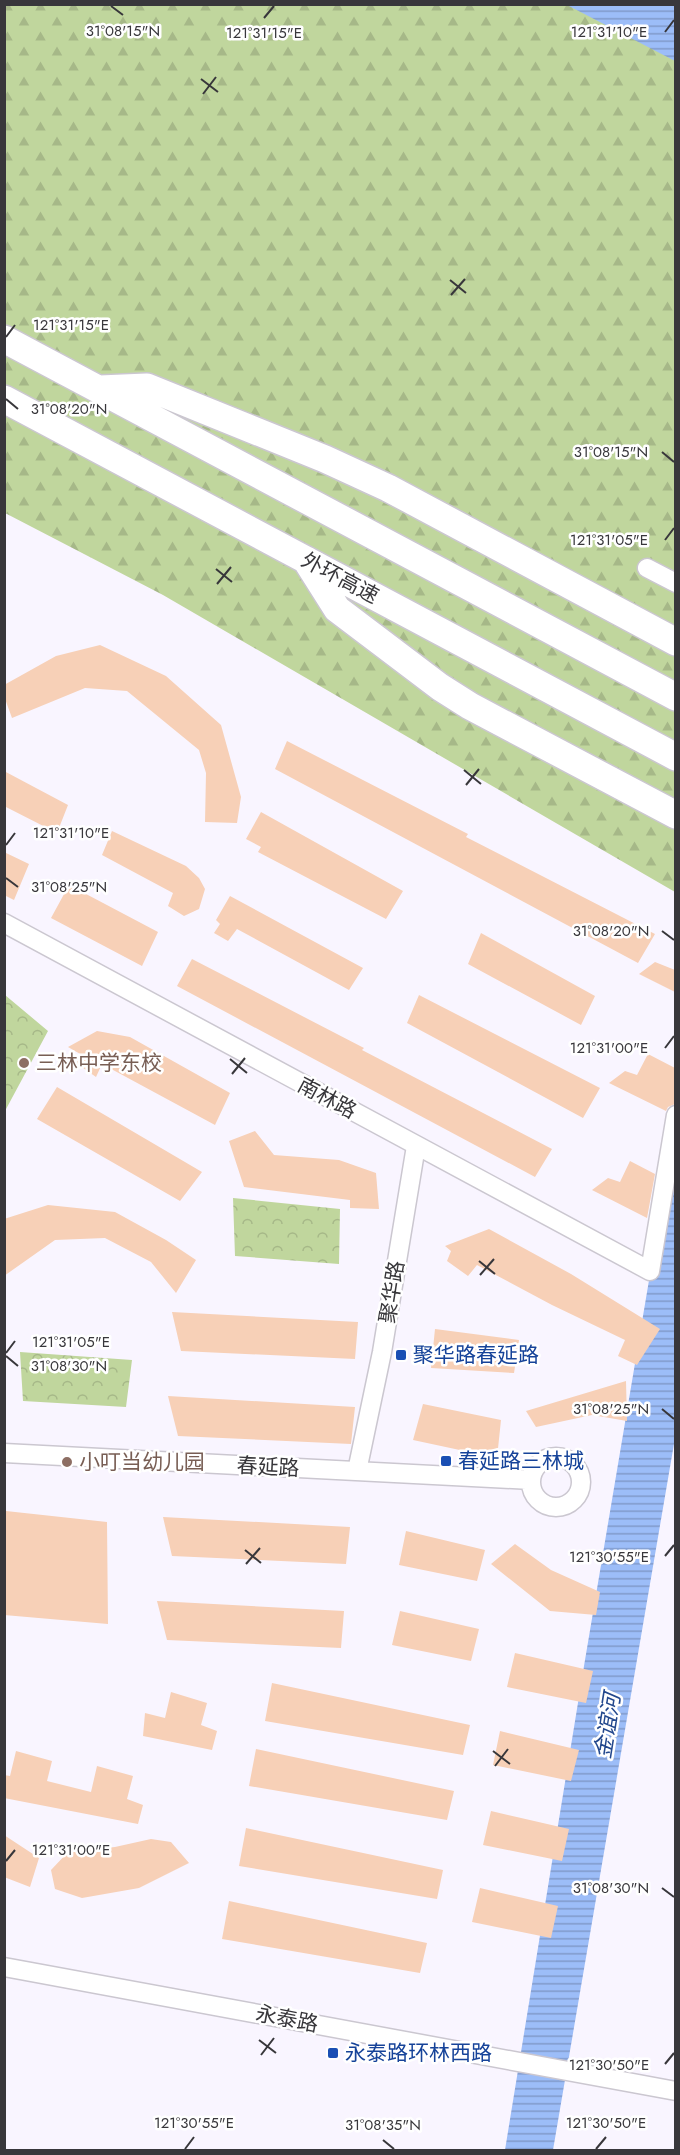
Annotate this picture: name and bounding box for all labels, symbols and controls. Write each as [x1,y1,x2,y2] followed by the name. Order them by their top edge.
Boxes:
[86,20,160,42] text: 31°08'15"N
[571,21,647,43] text: 121°31'10"E
[226,22,302,44] text: 121°31'15"E
[33,314,109,336] text: 121°31'15"E
[31,398,107,420] text: 31°08'20"N
[574,441,648,463] text: 31°08'15"N
[570,529,648,551] text: 121°31'05"E
[296,545,384,611] street label: 外环高速
[33,822,109,844] text: 121°31'10"E
[31,876,107,898] text: 31°08'25"N
[573,920,649,942] text: 31°08'20"N
[570,1037,648,1059] text: 121°31'00"E
[36,1048,162,1078] place label: 三林中学东校
[17,1056,31,1070] marker: 三林中学东校
[292,1070,362,1126] street label: 南林路
[372,1259,412,1325] street label: 聚华路
[32,1331,110,1353] text: 121°31'05"E
[413,1340,539,1370] place label: 聚华路春延路
[394,1348,408,1362] marker: 聚华路春延路
[31,1355,107,1377] text: 31°08'30"N
[573,1398,649,1420] text: 31°08'25"N
[458,1446,584,1476] place label: 春延路三林城
[79,1447,205,1477] place label: 小叮当幼儿园
[236,1450,300,1484] street label: 春延路
[439,1454,453,1468] marker: 春延路三林城
[60,1455,74,1469] marker: 小叮当幼儿园
[569,1546,649,1568] text: 121°30'55"E
[586,1687,629,1761] water label: 金谊河
[32,1839,110,1861] text: 121°31'00"E
[573,1877,649,1899] text: 31°08'30"N
[253,1998,321,2040] street label: 永泰路
[345,2038,492,2068] place label: 永泰路环林西路
[326,2046,340,2060] marker: 永泰路环林西路
[569,2054,649,2076] text: 121°30'50"E
[154,2112,234,2134] text: 121°30'55"E
[566,2112,646,2134] text: 121°30'50"E
[345,2114,421,2136] text: 31°08'35"N

